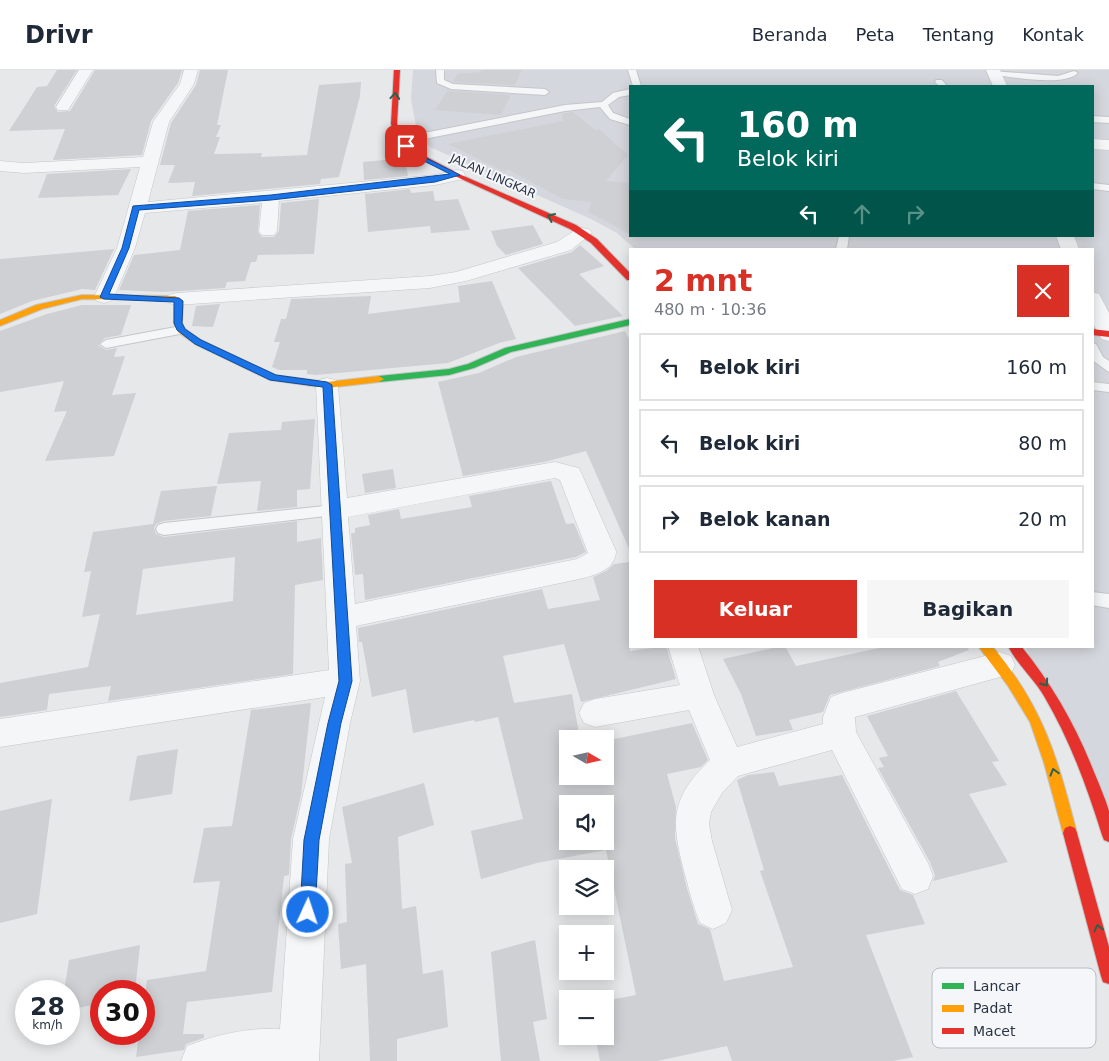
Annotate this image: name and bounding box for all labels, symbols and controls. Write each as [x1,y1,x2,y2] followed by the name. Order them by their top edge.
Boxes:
[25,21,92,49] text: Drivr
[752,24,827,45] text: Beranda
[855,24,895,45] text: Peta
[923,24,994,45] text: Tentang
[1022,24,1084,45] text: Kontak
[389,92,400,100] one-way arrow
[654,105,719,170] icon: left
[737,105,859,145] text: 160 m
[385,125,427,167] pin
[392,132,420,160] icon: arrive
[737,146,839,171] text: Belok kiri
[447,150,538,201] street label: JALAN LINGKAR
[795,200,823,228] icon: left
[848,200,876,228] icon: ahead
[901,200,929,228] icon: right
[547,213,556,224] one-way arrow
[654,263,752,298] text: 2 mnt
[1017,265,1069,317] button: close
[654,300,767,319] text: 480 m · 10:36
[656,353,684,381] icon: left
[699,356,800,378] text: Belok kiri
[1006,356,1067,378] text: 160 m
[656,429,684,457] icon: left
[699,432,800,454] text: Belok kiri
[1018,432,1067,454] text: 80 m
[656,505,684,533] icon: right
[699,508,831,530] text: Belok kanan
[1018,508,1067,530] text: 20 m
[654,580,857,638] button: Keluar
[867,580,1069,638] button: Bagikan
[1039,678,1048,687] one-way arrow
[559,730,614,785] north arrow
[559,730,614,1045] map controls
[1049,767,1060,776] one-way arrow
[559,795,614,850] button: sound
[559,860,614,915] button: layers
[281,885,333,937] position arrow
[559,925,614,980] button: +
[1093,925,1103,933] one-way arrow
[932,968,1096,1048] legend
[973,978,1021,994] text: Lancar
[90,980,155,1045] speed limit sign: 30
[559,990,614,1045] button: −
[30,992,65,1021] text: 28
[973,1000,1013,1016] text: Padat
[32,1018,63,1032] text: km/h
[973,1023,1016,1039] text: Macet

